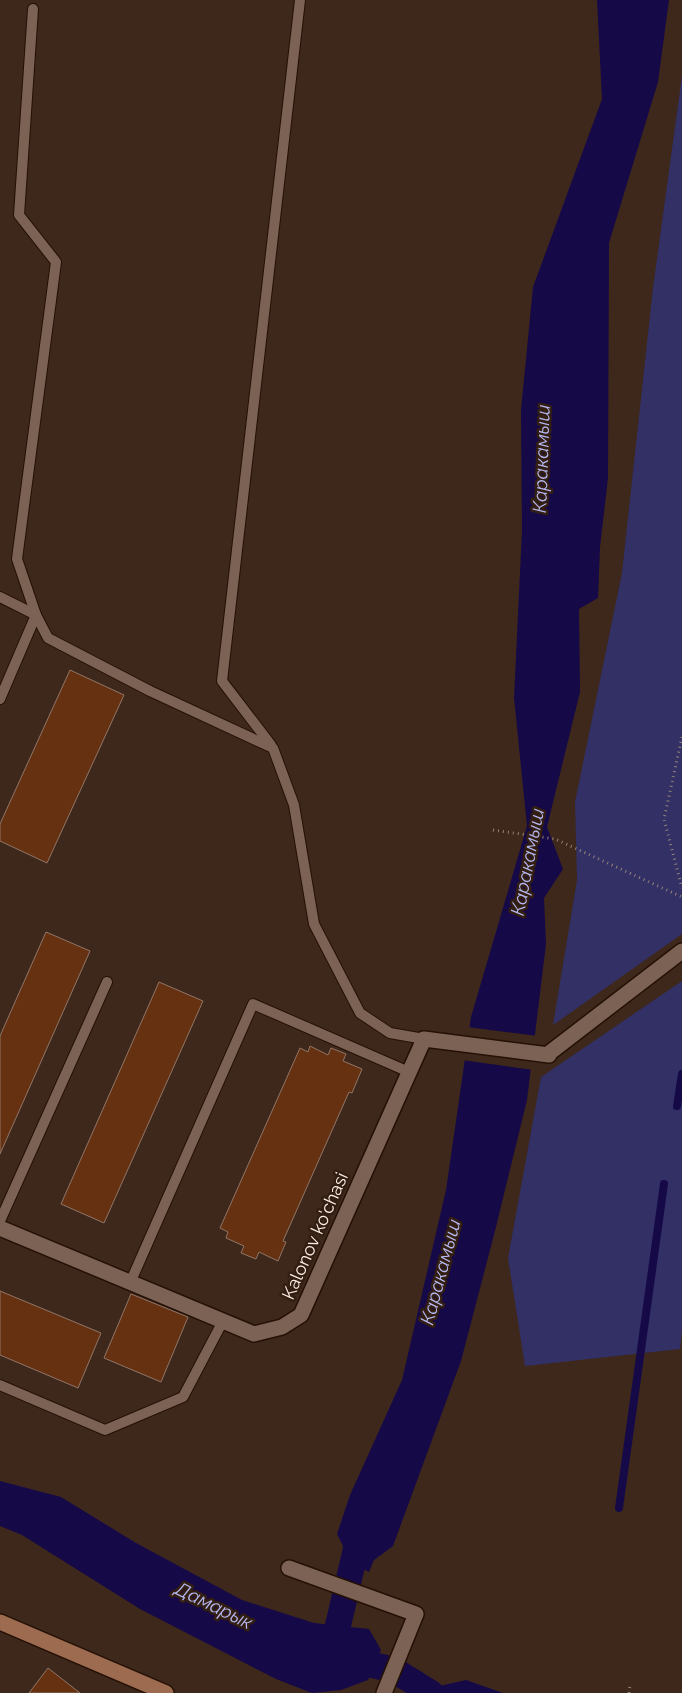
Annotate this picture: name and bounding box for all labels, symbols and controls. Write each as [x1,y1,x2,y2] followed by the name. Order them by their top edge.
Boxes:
[528,404,554,513] water label: Каракамыш
[506,806,548,917] water label: Каракамыш
[277,1169,352,1303] street label: Kalonov ko'chasi
[415,1217,465,1327] water label: Каракамыш
[171,1576,257,1633] water label: Дамарык

